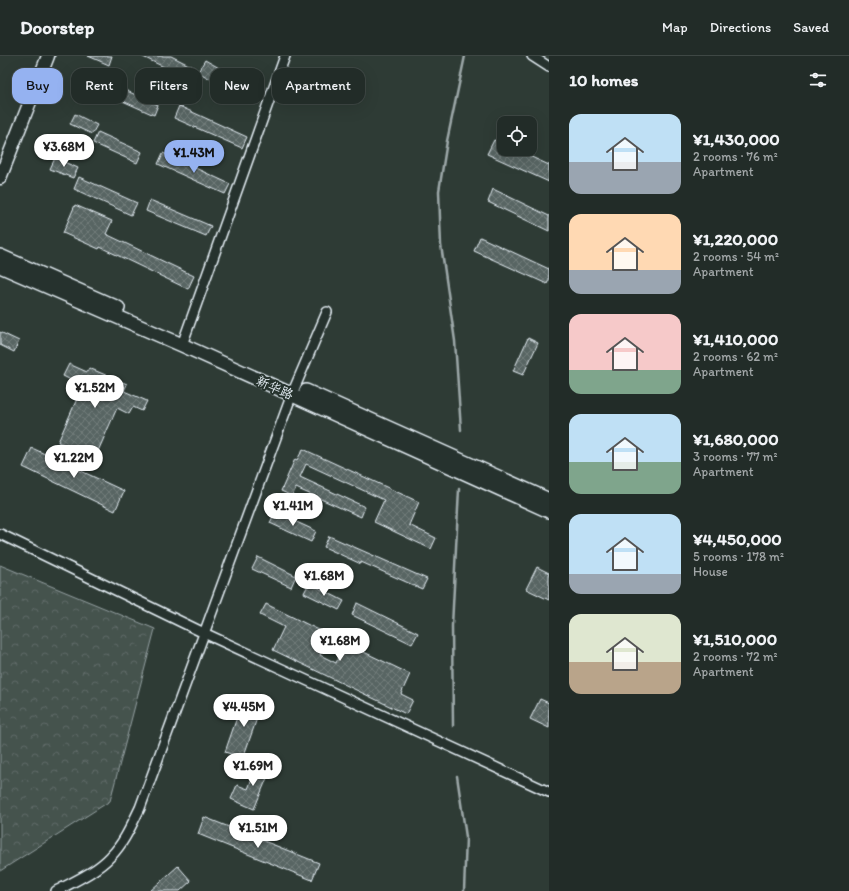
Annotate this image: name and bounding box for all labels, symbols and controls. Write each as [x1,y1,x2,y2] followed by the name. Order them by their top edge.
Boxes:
[20,16,94,39] text: Doorstep
[662,19,688,36] text: Map
[710,19,771,36] text: Directions
[793,19,829,36] text: Saved
[12,68,63,104] chip: Buy
[71,68,127,104] chip: Rent
[135,68,202,104] chip: Filters
[210,68,264,104] chip: New
[272,68,365,104] chip: Apartment
[807,69,829,91] icon: filters
[569,70,638,90] text: 10 homes
[497,116,537,156] map controls
[497,116,537,156] button: locate
[693,129,780,149] text: ¥1,430,000
[601,130,649,178] icon: home
[31,134,97,168] pin: ¥3.68M
[43,139,85,154] text: ¥3.68M
[161,140,227,174] pin: ¥1.43M
[173,145,215,160] text: ¥1.43M
[693,149,778,164] text: 2 rooms · 76 m²
[693,164,754,179] text: Apartment
[693,229,778,249] text: ¥1,220,000
[601,230,649,278] icon: home
[693,249,779,264] text: 2 rooms · 54 m²
[693,264,754,279] text: Apartment
[693,329,778,349] text: ¥1,410,000
[601,330,649,378] icon: home
[693,349,778,364] text: 2 rooms · 62 m²
[693,364,754,379] text: Apartment
[254,373,296,402] street label: 新华路
[62,375,128,409] pin: ¥1.52M
[75,380,115,395] text: ¥1.52M
[693,429,779,449] text: ¥1,680,000
[601,430,649,478] icon: home
[41,445,107,479] pin: ¥1.22M
[693,449,778,464] text: 3 rooms · 77 m²
[54,450,94,465] text: ¥1.22M
[693,464,754,479] text: Apartment
[260,493,326,527] pin: ¥1.41M
[273,498,313,513] text: ¥1.41M
[693,529,782,549] text: ¥4,450,000
[601,530,649,578] icon: home
[693,549,784,564] text: 5 rooms · 178 m²
[291,563,357,597] pin: ¥1.68M
[693,564,728,579] text: House
[304,568,344,583] text: ¥1.68M
[307,628,373,662] pin: ¥1.68M
[693,629,777,649] text: ¥1,510,000
[601,630,649,678] icon: home
[320,633,360,648] text: ¥1.68M
[693,649,778,664] text: 2 rooms · 72 m²
[693,664,754,679] text: Apartment
[211,694,277,728] pin: ¥4.45M
[222,699,266,714] text: ¥4.45M
[220,753,286,787] pin: ¥1.69M
[233,758,273,773] text: ¥1.69M
[225,815,291,849] pin: ¥1.51M
[238,820,278,835] text: ¥1.51M

